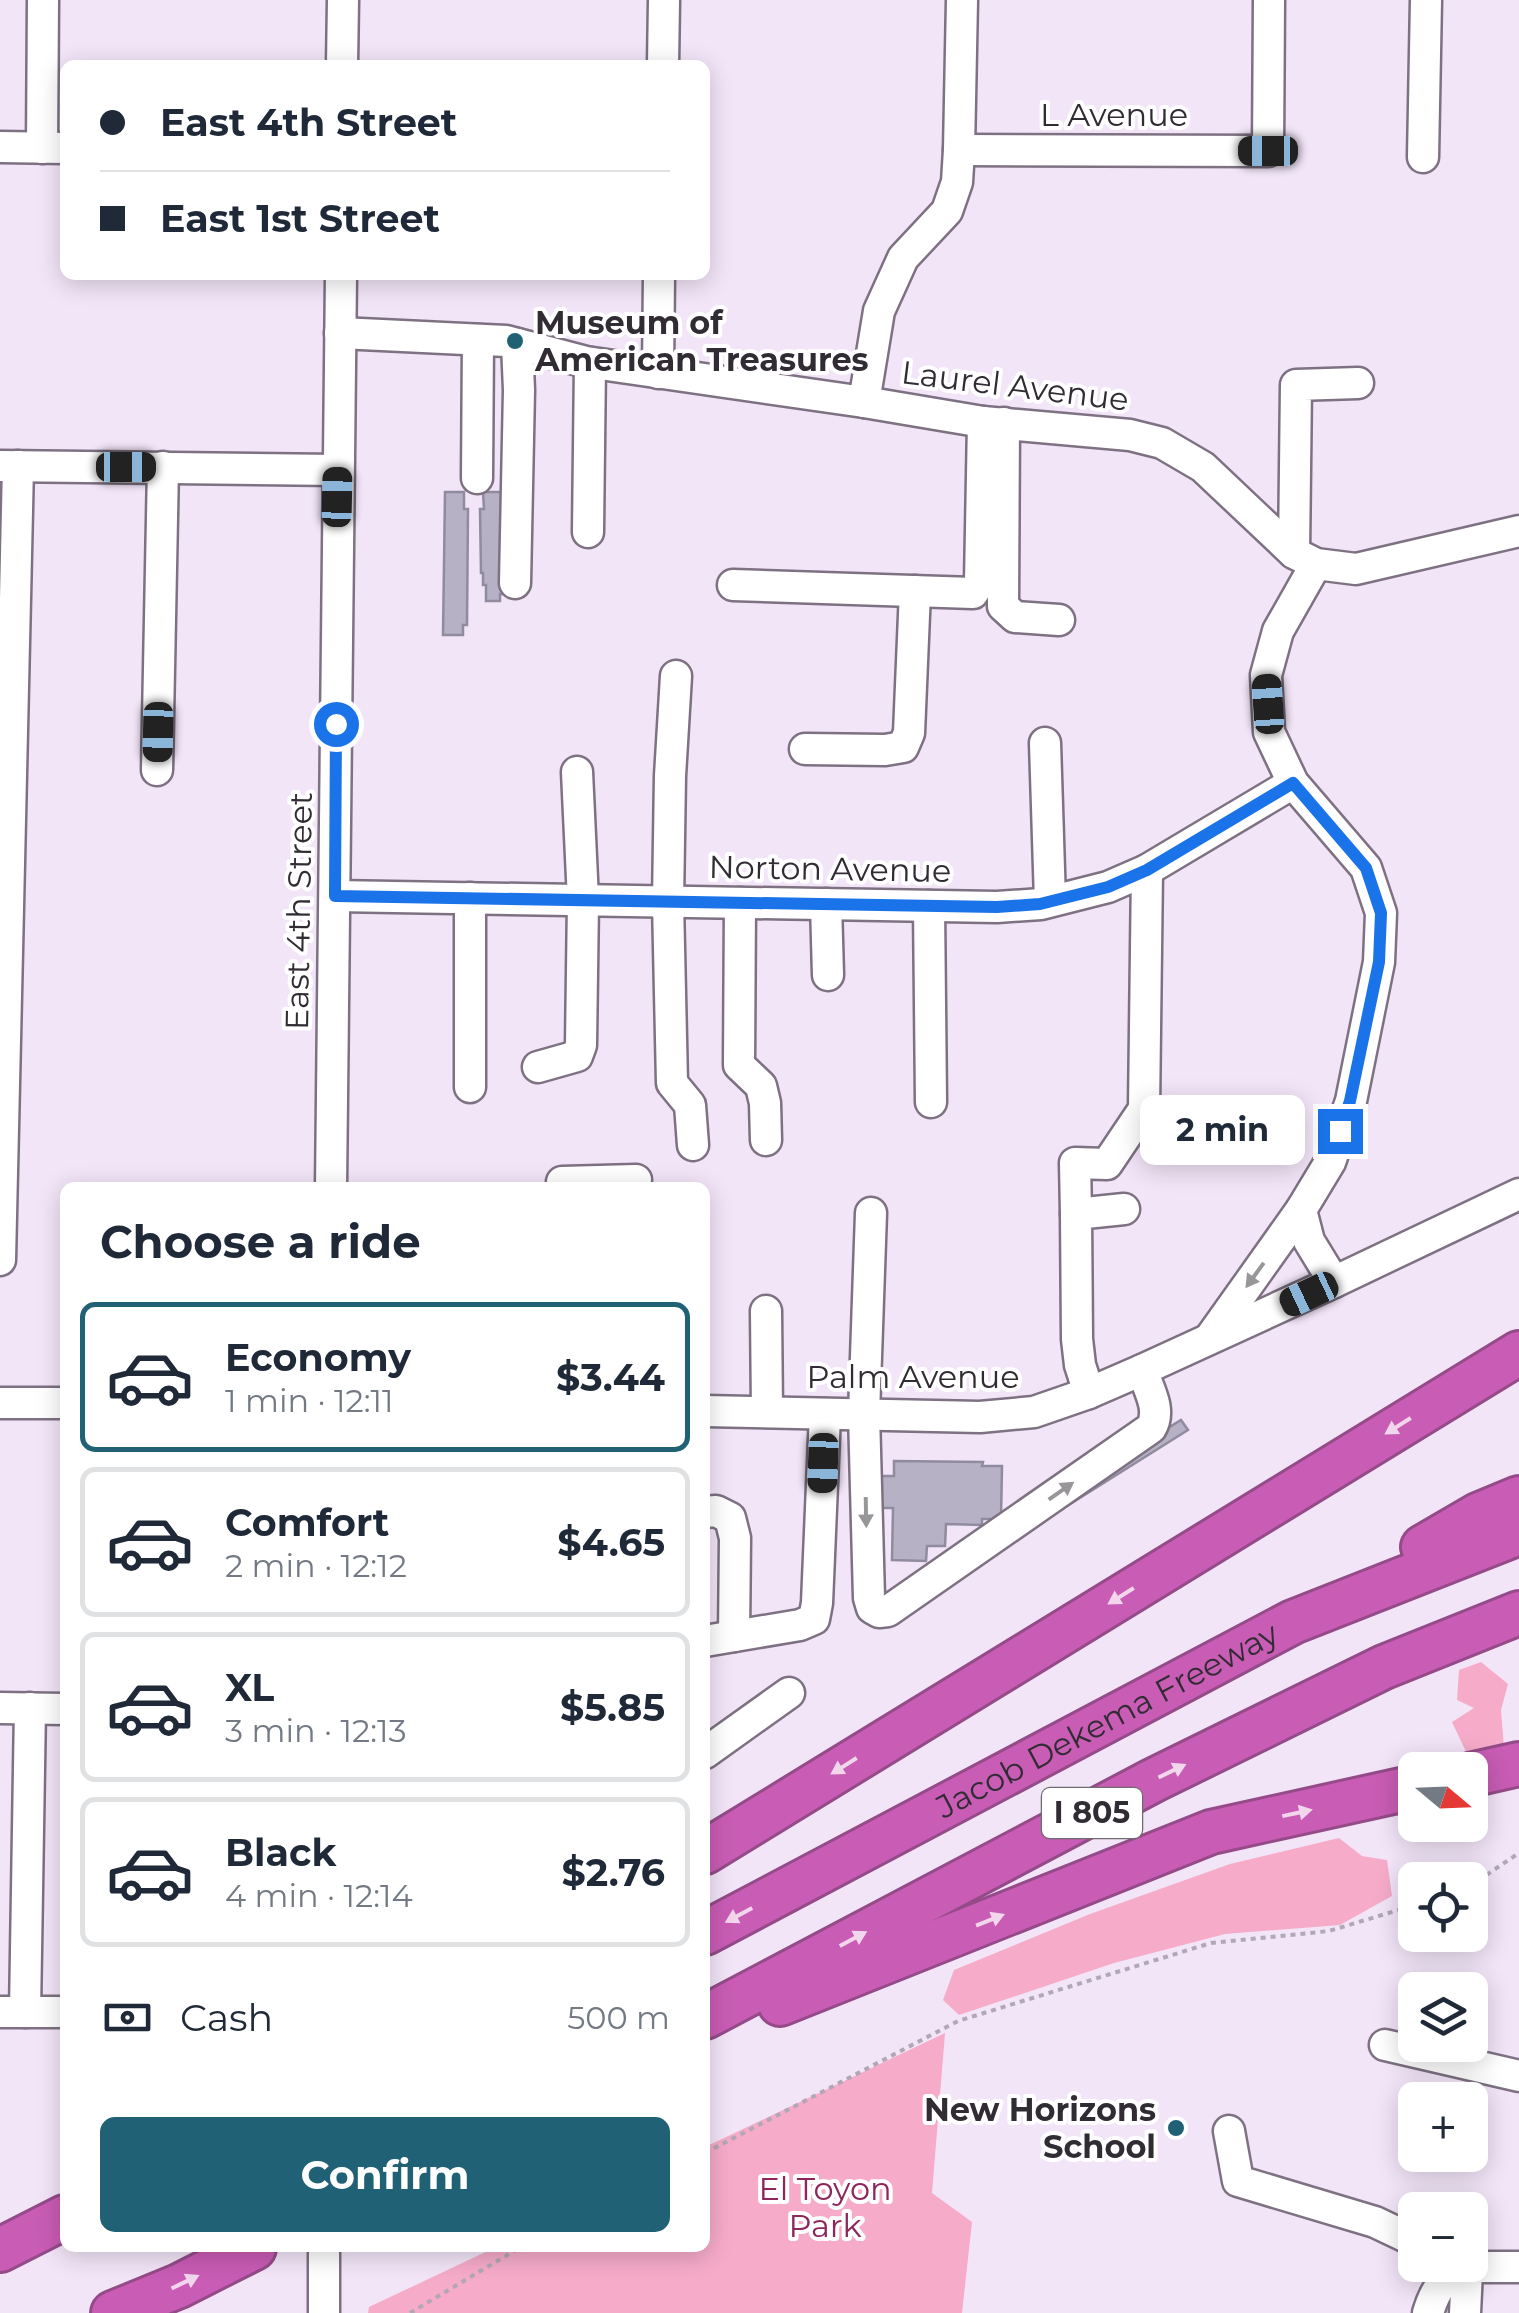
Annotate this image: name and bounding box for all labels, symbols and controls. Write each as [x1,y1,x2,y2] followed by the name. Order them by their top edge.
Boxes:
[1040,95,1188,134] street label: L Avenue
[160,99,457,146] text: East 4th Street
[1238,136,1298,166] car
[160,195,440,242] text: East 1st Street
[534,303,869,379] place label: Museum of American Treasures
[504,330,526,352] marker: Museum of American Treasures
[899,352,1131,419] street label: Laurel Avenue
[96,452,156,482] car
[321,467,353,527] car
[1251,673,1285,735] car
[142,702,174,762] car
[314,702,359,747] route start
[277,792,320,1030] street label: East 4th Street
[708,847,952,890] street label: Norton Avenue
[1140,1096,1305,1166] callout: 2 min
[1318,1109,1363,1154] route end
[1176,1110,1269,1149] text: 2 min
[100,1214,421,1269] text: Choose a ride
[1246,1262,1265,1288] one-way arrow
[1275,1268,1343,1320] car
[105,1332,195,1422] icon: car
[225,1334,411,1381] text: Economy
[556,1354,665,1401] text: $3.44
[806,1357,1020,1396] street label: Palm Avenue
[225,1381,394,1420] text: 1 min · 12:11
[1384,1417,1412,1434] one-way arrow
[807,1432,839,1494] car
[1048,1482,1074,1501] one-way arrow
[859,1496,875,1528] one-way arrow
[105,1497,195,1587] icon: car
[225,1499,389,1546] text: Comfort
[557,1519,665,1566] text: $4.65
[225,1546,407,1585] text: 2 min · 12:12
[1107,1587,1135,1604] one-way arrow
[928,1613,1285,1827] street label: Jacob Dekema Freeway
[105,1662,195,1752] icon: car
[225,1664,274,1711] text: XL
[560,1684,665,1731] text: $5.85
[225,1711,407,1750] text: 3 min · 12:13
[1398,1752,1488,1842] north arrow
[1398,1752,1488,2282] map controls
[830,1757,858,1774] one-way arrow
[1158,1763,1187,1780] one-way arrow
[1042,1788,1142,1838] road number: I 805
[1281,1805,1312,1820] one-way arrow
[105,1827,195,1917] icon: car
[225,1829,336,1876] text: Black
[562,1849,665,1896] text: $2.76
[1398,1862,1488,1952] button: locate
[225,1876,413,1915] text: 4 min · 12:14
[725,1906,754,1923] one-way arrow
[976,1911,1006,1927] one-way arrow
[839,1930,868,1947] one-way arrow
[1398,1972,1488,2062] button: layers
[100,1990,155,2045] icon: cash
[180,1994,273,2041] text: Cash
[567,1998,670,2037] text: 500 m
[1398,2082,1488,2172] button: +
[924,2090,1156,2166] place label: New Horizons School
[100,2117,670,2232] button: Confirm
[1165,2117,1187,2139] marker: New Horizons School
[758,2169,892,2245] park label: El Toyon Park
[1398,2192,1488,2282] button: −
[171,2274,200,2291] one-way arrow

